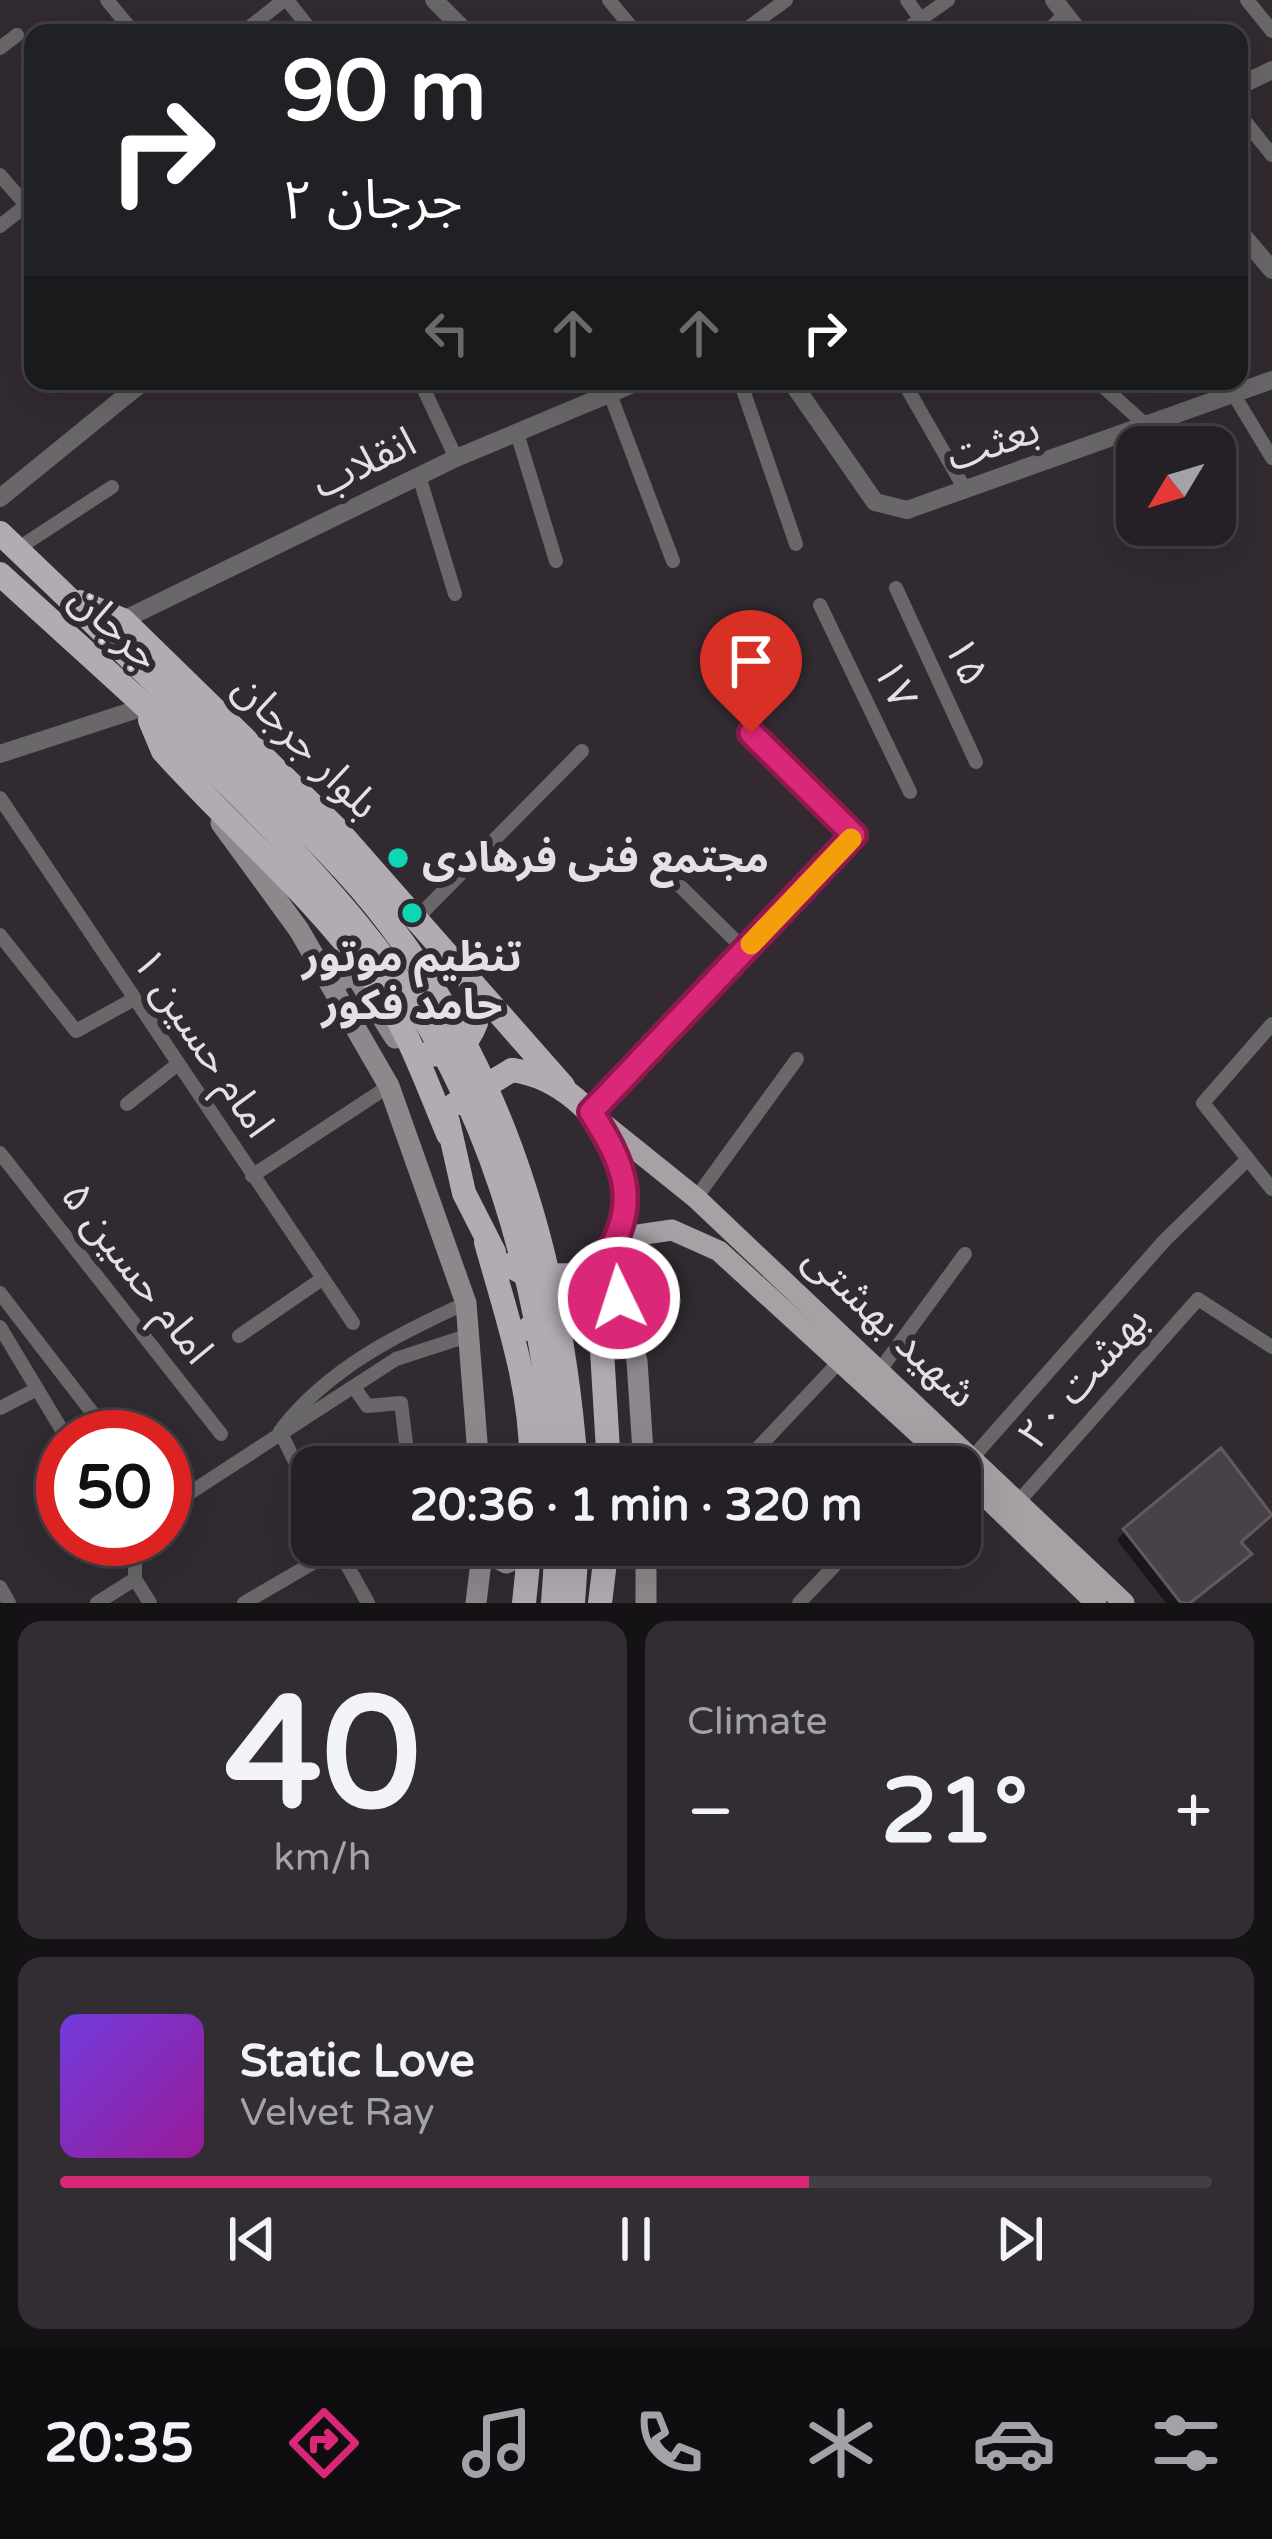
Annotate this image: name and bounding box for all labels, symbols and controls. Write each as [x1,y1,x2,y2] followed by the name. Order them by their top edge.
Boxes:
[282,42,486,143] text: 90 m
[84,72,240,228] icon: right
[282,168,462,233] text: جرجان ۲
[414,300,480,366] icon: left
[540,300,606,366] icon: ahead
[666,300,732,366] icon: ahead
[792,300,858,366] icon: right
[940,403,1046,483] street label: بعثت
[304,416,424,510] street label: انقلاب
[1116,426,1236,546] north arrow
[1116,426,1236,546] map controls
[59,572,171,682] street label: جرجان
[700,610,802,733] pin
[718,628,784,694] icon: arrive
[933,628,999,694] street label: ۱۵
[862,651,928,717] street label: ۱۷
[222,662,390,830] street label: بلوار جرجان
[422,833,769,888] place label: مجتمع فنی فرهادی
[385,845,411,871] marker: مجتمع فنی فرهادی
[399,900,425,926] marker: تنظیم موتور حامد فکور
[300,932,522,1031] place label: تنظیم موتور حامد فکور
[117,939,285,1150] street label: امام حسین ۱
[46,1172,224,1377] street label: امام حسین ۵
[793,1233,987,1419] street label: شهید بهشتی
[556,1235,682,1361] position arrow
[1007,1296,1159,1460] street label: بهشت ۲۰
[36,1410,192,1566] speed limit sign: 50
[410,1479,862,1533] text: 20:36 · 1 min · 320 m
[225,1662,420,1850] text: 40
[687,1698,827,1745] text: Climate
[881,1758,1028,1867] text: 21°
[687,1772,734,1852] text: −
[1175,1772,1212,1852] text: +
[273,1834,372,1881] text: km/h
[240,2035,475,2089] text: Static Love
[240,2089,435,2136] text: Velvet Ray
[219,2206,285,2272] icon: previous
[603,2206,669,2272] icon: pause
[987,2206,1053,2272] icon: next
[282,2401,366,2485] icon: directions
[455,2401,539,2485] icon: music
[627,2401,711,2485] icon: phone
[799,2401,883,2485] icon: climate
[972,2401,1056,2485] icon: car
[1144,2401,1228,2485] icon: filters
[44,2411,194,2476] text: 20:35

